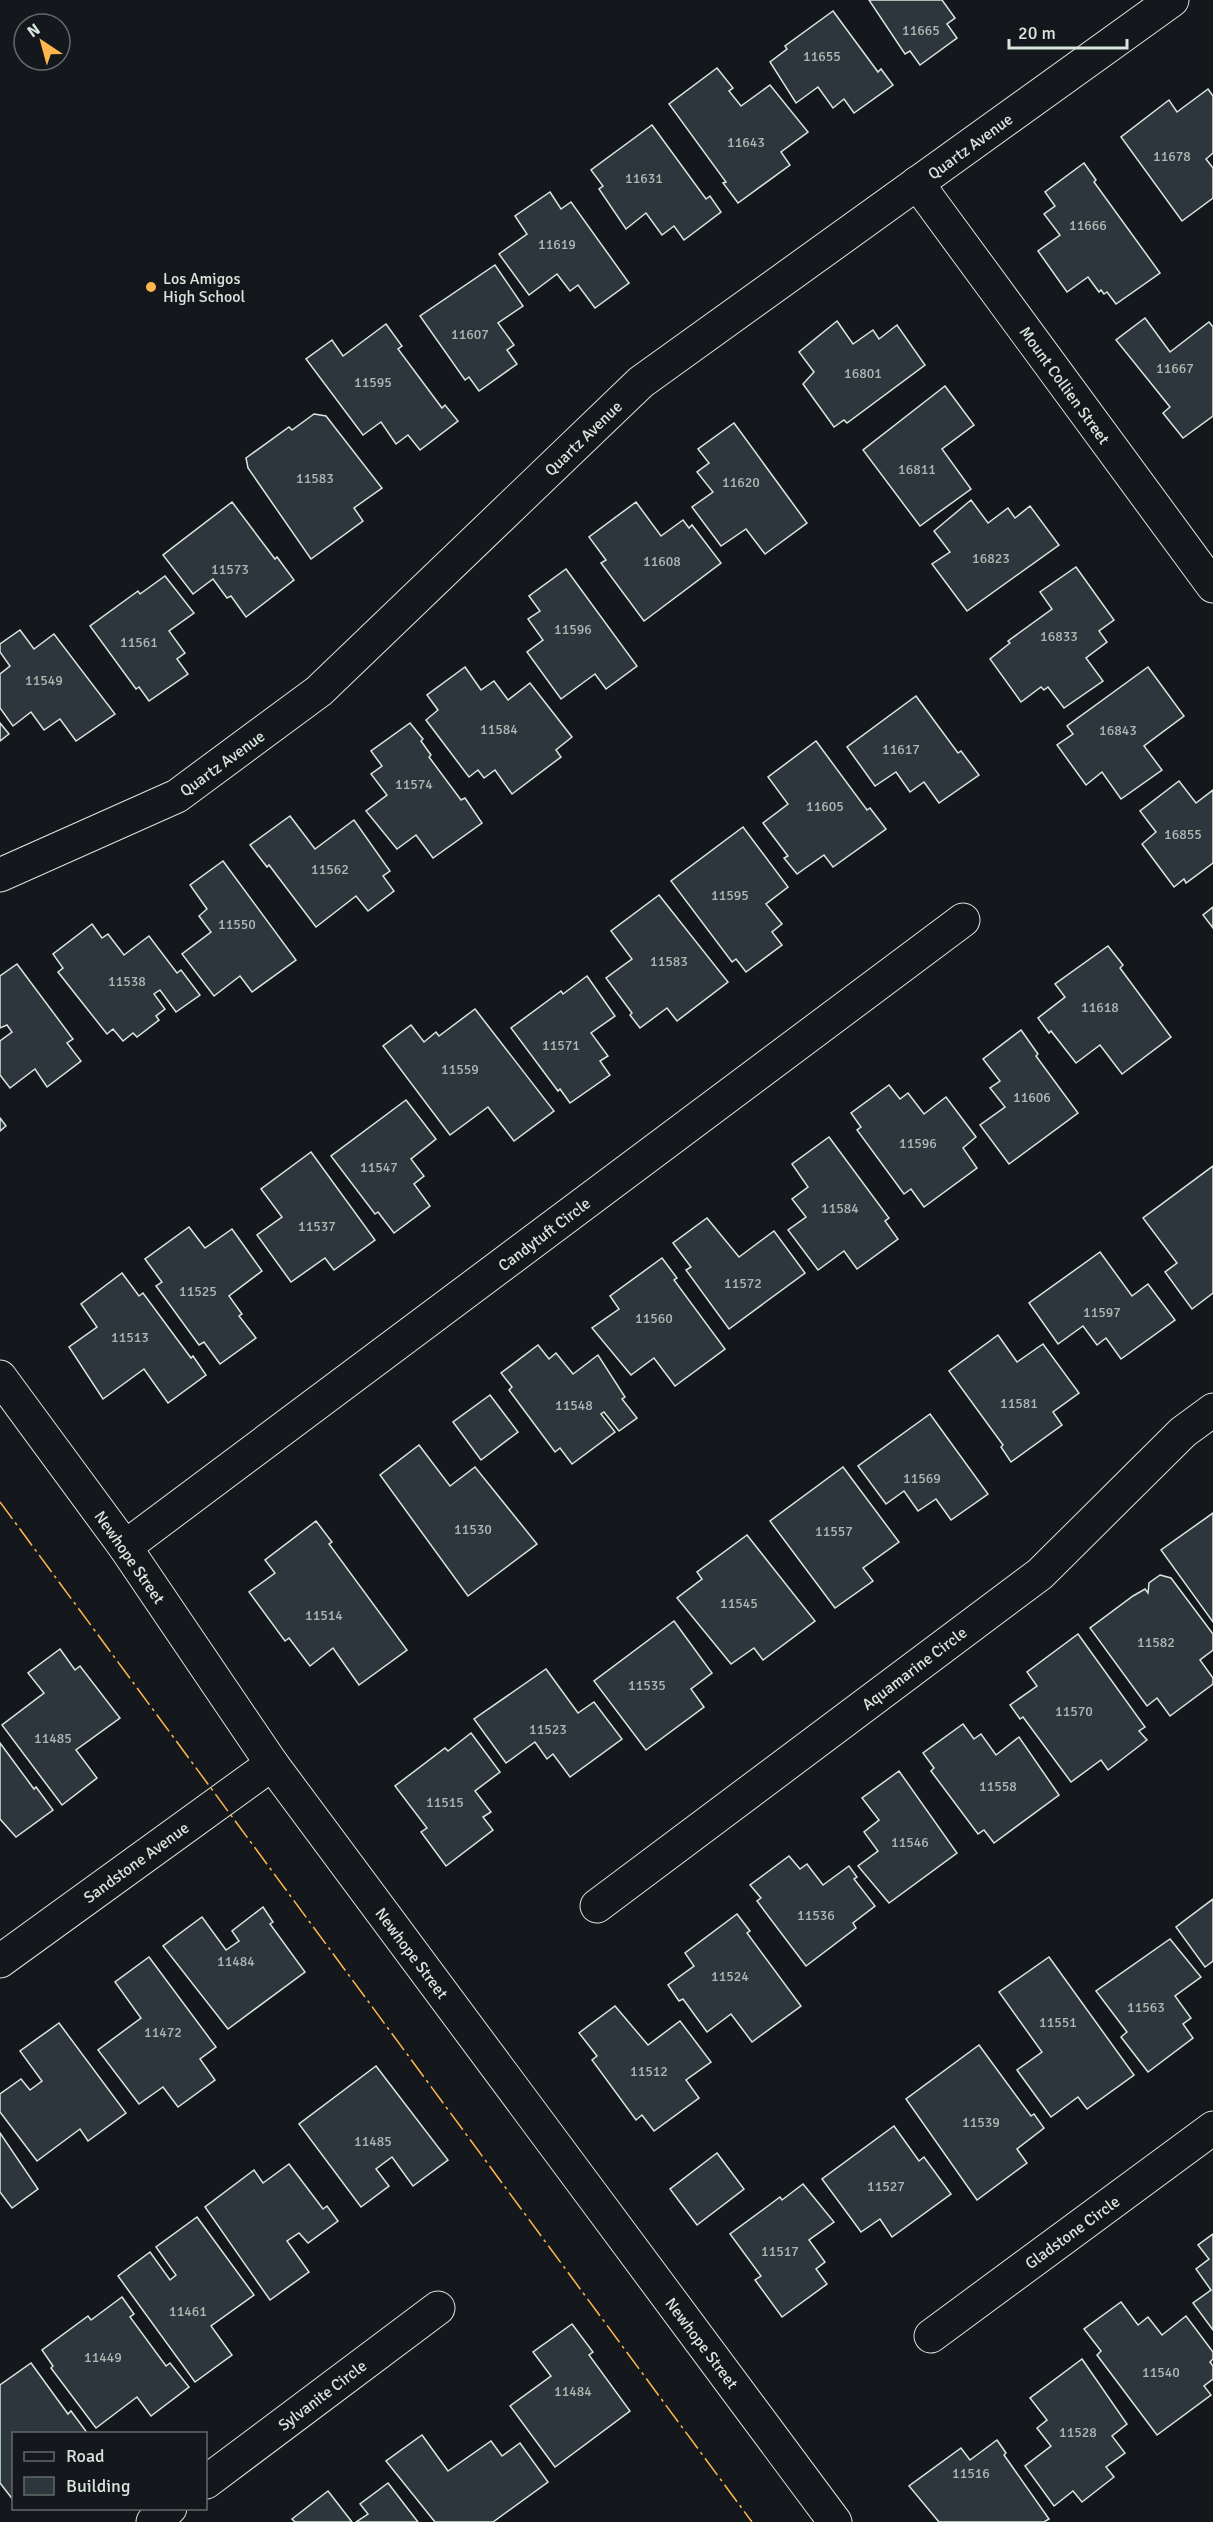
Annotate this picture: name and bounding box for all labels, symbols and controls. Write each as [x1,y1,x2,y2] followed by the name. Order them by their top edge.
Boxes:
[12,12,72,72] north arrow
[1009,12,1128,50] scale bar
[23,19,44,42] text: N
[902,22,940,39] house number: 11665
[1018,22,1056,44] text: 20 m
[803,48,841,65] house number: 11655
[924,109,1017,184] street label: Quartz Avenue
[727,134,765,151] house number: 11643
[1153,148,1191,165] house number: 11678
[625,170,663,187] house number: 11631
[1069,217,1107,234] house number: 11666
[538,236,576,253] house number: 11619
[163,269,246,307] place label: Los Amigos High School
[144,280,158,294] marker: Los Amigos High School
[1015,323,1114,449] street label: Mount Collien Street
[451,326,489,343] house number: 11607
[1156,360,1194,377] house number: 11667
[844,365,882,382] house number: 16801
[354,374,392,391] house number: 11595
[541,397,627,481] street label: Quartz Avenue
[898,461,936,478] house number: 16811
[296,470,334,487] house number: 11583
[722,474,760,491] house number: 11620
[972,550,1010,567] house number: 16823
[643,553,681,570] house number: 11608
[211,561,249,578] house number: 11573
[554,621,592,638] house number: 11596
[1040,628,1078,645] house number: 16833
[120,634,158,651] house number: 11561
[25,672,63,689] house number: 11549
[480,721,518,738] house number: 11584
[1099,722,1137,739] house number: 16843
[176,726,269,801] street label: Quartz Avenue
[882,741,920,758] house number: 11617
[395,776,433,793] house number: 11574
[806,798,844,815] house number: 11605
[1164,826,1202,843] house number: 16855
[311,861,349,878] house number: 11562
[711,887,749,904] house number: 11595
[218,916,256,933] house number: 11550
[650,953,688,970] house number: 11583
[108,973,146,990] house number: 11538
[1081,999,1119,1016] house number: 11618
[542,1037,580,1054] house number: 11571
[441,1061,479,1078] house number: 11559
[1013,1089,1051,1106] house number: 11606
[899,1135,937,1152] house number: 11596
[360,1159,398,1176] house number: 11547
[494,1194,595,1276] street label: Candytuft Circle
[821,1200,859,1217] house number: 11584
[298,1218,336,1235] house number: 11537
[724,1275,762,1292] house number: 11572
[179,1283,217,1300] house number: 11525
[1083,1304,1121,1321] house number: 11597
[635,1310,673,1327] house number: 11560
[111,1329,149,1346] house number: 11513
[1000,1395,1038,1412] house number: 11581
[555,1397,593,1414] house number: 11548
[903,1470,941,1487] house number: 11569
[90,1507,169,1608] street label: Newhope Street
[454,1521,492,1538] house number: 11530
[815,1523,853,1540] house number: 11557
[720,1595,758,1612] house number: 11545
[305,1607,343,1624] house number: 11514
[858,1623,971,1715] street label: Aquamarine Circle
[1137,1634,1175,1651] house number: 11582
[628,1677,666,1694] house number: 11535
[1055,1703,1093,1720] house number: 11570
[529,1721,567,1738] house number: 11523
[34,1730,72,1747] house number: 11485
[979,1778,1017,1795] house number: 11558
[426,1794,464,1811] house number: 11515
[80,1818,193,1908] street label: Sandstone Avenue
[891,1834,929,1851] house number: 11546
[370,1904,452,2003] street label: Newhope Street
[797,1907,835,1924] house number: 11536
[217,1953,255,1970] house number: 11484
[711,1968,749,1985] house number: 11524
[1127,1999,1165,2016] house number: 11563
[1039,2014,1077,2031] house number: 11551
[144,2024,182,2041] house number: 11472
[630,2063,668,2080] house number: 11512
[962,2114,1000,2131] house number: 11539
[354,2133,392,2150] house number: 11485
[867,2178,905,2195] house number: 11527
[1021,2192,1124,2274] street label: Gladstone Circle
[761,2243,799,2260] house number: 11517
[660,2294,742,2393] street label: Newhope Street
[169,2303,207,2320] house number: 11461
[84,2349,122,2366] house number: 11449
[274,2356,371,2436] street label: Sylvanite Circle
[1142,2364,1180,2381] house number: 11540
[554,2383,592,2400] house number: 11484
[1059,2424,1097,2441] house number: 11528
[12,2432,207,2510] legend
[66,2445,105,2467] text: Road
[952,2465,990,2482] house number: 11516
[66,2475,130,2497] text: Building

